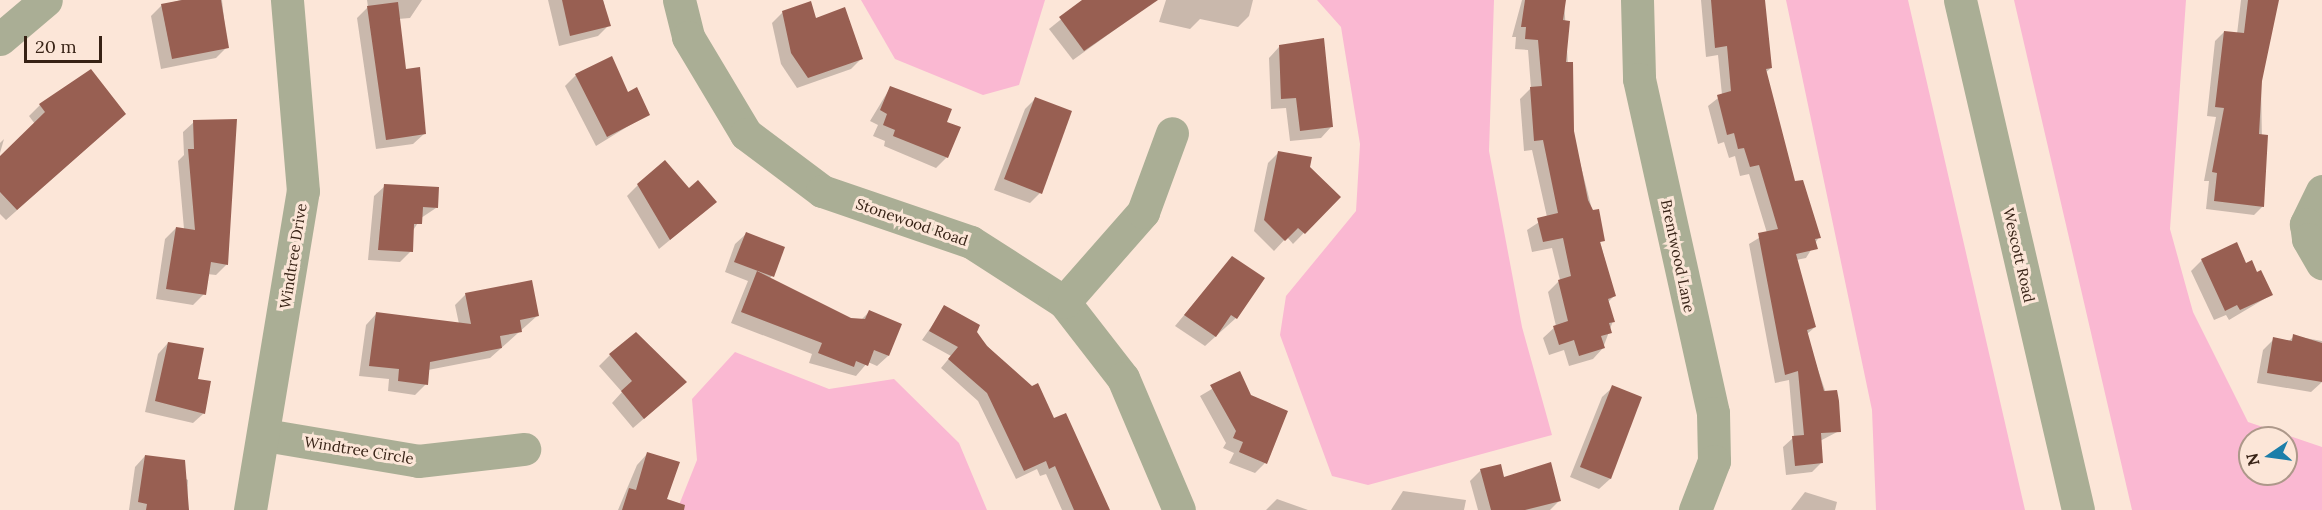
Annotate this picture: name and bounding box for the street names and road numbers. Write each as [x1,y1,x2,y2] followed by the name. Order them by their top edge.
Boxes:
[854,194,970,250] street label: Stonewood Road
[1657,198,1699,314] street label: Brentwood Lane
[276,202,310,310] street label: Windtree Drive
[1999,206,2039,304] street label: Wescott Road
[303,432,415,468] street label: Windtree Circle

